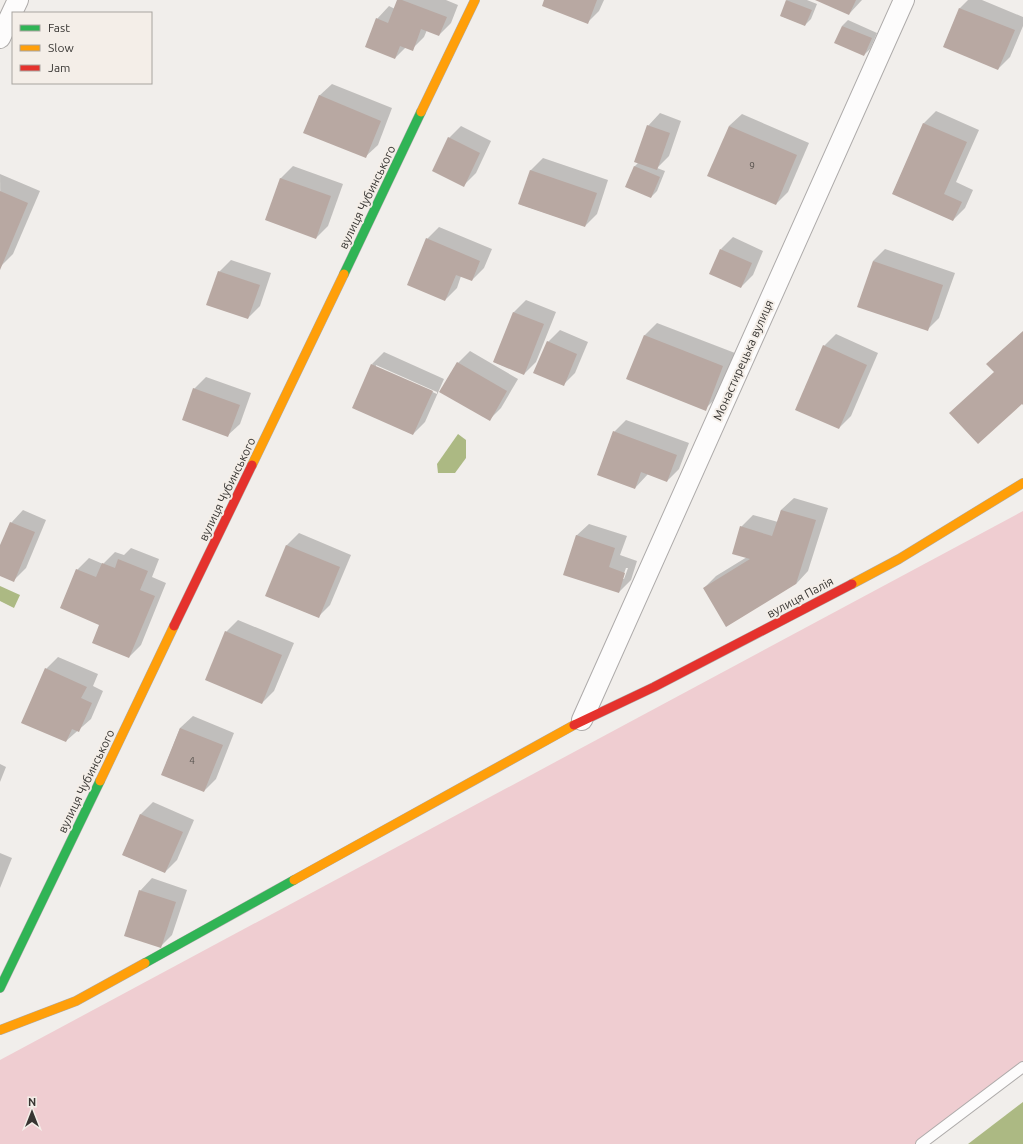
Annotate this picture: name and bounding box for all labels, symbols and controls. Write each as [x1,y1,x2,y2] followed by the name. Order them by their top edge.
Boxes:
[12,12,152,84] legend
[48,21,70,34] text: Fast
[48,41,74,54] text: Slow
[48,61,70,74] text: Jam
[336,143,398,251] street label: вулиця Чубинського
[749,160,755,171] house number: 9
[711,298,775,422] street label: Монастирецька вулиця
[196,435,258,543] street label: вулиця Чубинського
[765,574,835,620] street label: вулиця Палія
[55,727,117,835] street label: вулиця Чубинського
[189,755,195,766] house number: 4
[12,1092,52,1132] north arrow
[28,1096,36,1108] text: N

